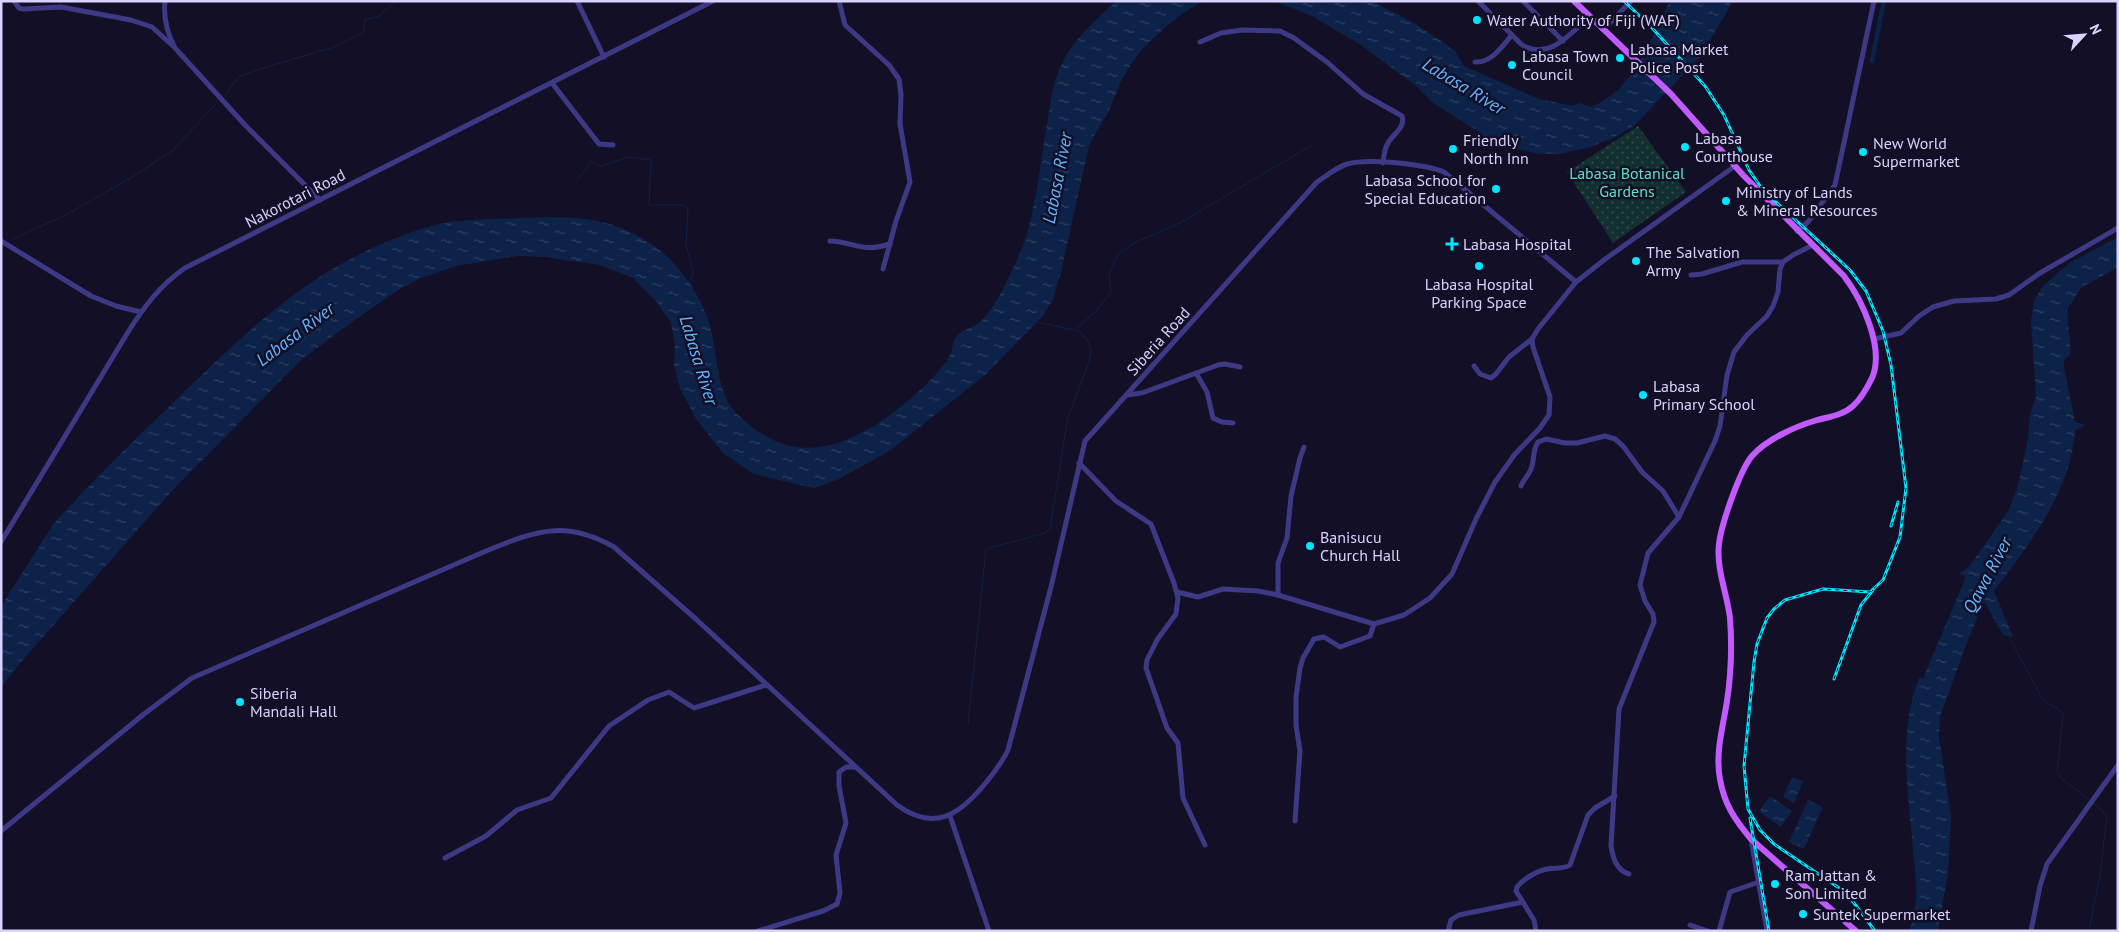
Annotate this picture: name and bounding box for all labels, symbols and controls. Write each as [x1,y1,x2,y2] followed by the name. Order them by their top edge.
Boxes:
[1487,10,1680,30] place label: Water Authority of Fiji (WAF)
[2059,10,2109,60] north arrow
[1471,14,1483,26] marker: Water Authority of Fiji (WAF)
[2086,21,2106,37] text: N
[1630,39,1729,77] place label: Labasa Market Police Post
[1522,46,1609,84] place label: Labasa Town Council
[1418,52,1510,120] water label: Labasa River
[1614,52,1626,64] marker: Labasa Market Police Post
[1506,59,1518,71] marker: Labasa Town Council
[1695,128,1773,166] place label: Labasa Courthouse
[1037,129,1077,226] water label: Labasa River
[1463,130,1529,168] place label: Friendly North Inn
[1873,133,1960,171] place label: New World Supermarket
[1679,141,1691,153] marker: Labasa Courthouse
[1447,143,1459,155] marker: Friendly North Inn
[1857,146,1869,158] marker: New World Supermarket
[1569,163,1685,201] park label: Labasa Botanical Gardens
[241,164,349,232] street label: Nakorotari Road
[1365,170,1487,208] place label: Labasa School for Special Education
[1736,182,1878,220] place label: Ministry of Lands & Mineral Resources
[1490,183,1502,195] marker: Labasa School for Special Education
[1720,195,1732,207] marker: Ministry of Lands & Mineral Resources
[1463,234,1572,254] place label: Labasa Hospital
[1445,237,1459,251] marker: Labasa Hospital
[1646,242,1740,280] place label: The Salvation Army
[1630,255,1642,267] marker: The Salvation Army
[1473,260,1485,272] marker: Labasa Hospital Parking Space
[1425,274,1534,312] place label: Labasa Hospital Parking Space
[251,296,340,371] water label: Labasa River
[1122,303,1194,379] street label: Siberia Road
[674,312,724,409] water label: Labasa River
[1653,376,1755,414] place label: Labasa Primary School
[1637,389,1649,401] marker: Labasa Primary School
[1320,527,1401,565] place label: Banisucu Church Hall
[1957,532,2017,617] water label: Qawa River
[1304,540,1316,552] marker: Banisucu Church Hall
[250,683,337,721] place label: Siberia Mandali Hall
[234,696,246,708] marker: Siberia Mandali Hall
[1785,865,1877,903] place label: Ram Jattan & Son Limited
[1769,878,1781,890] marker: Ram Jattan & Son Limited
[1813,904,1951,924] place label: Suntek Supermarket
[1797,908,1809,920] marker: Suntek Supermarket

